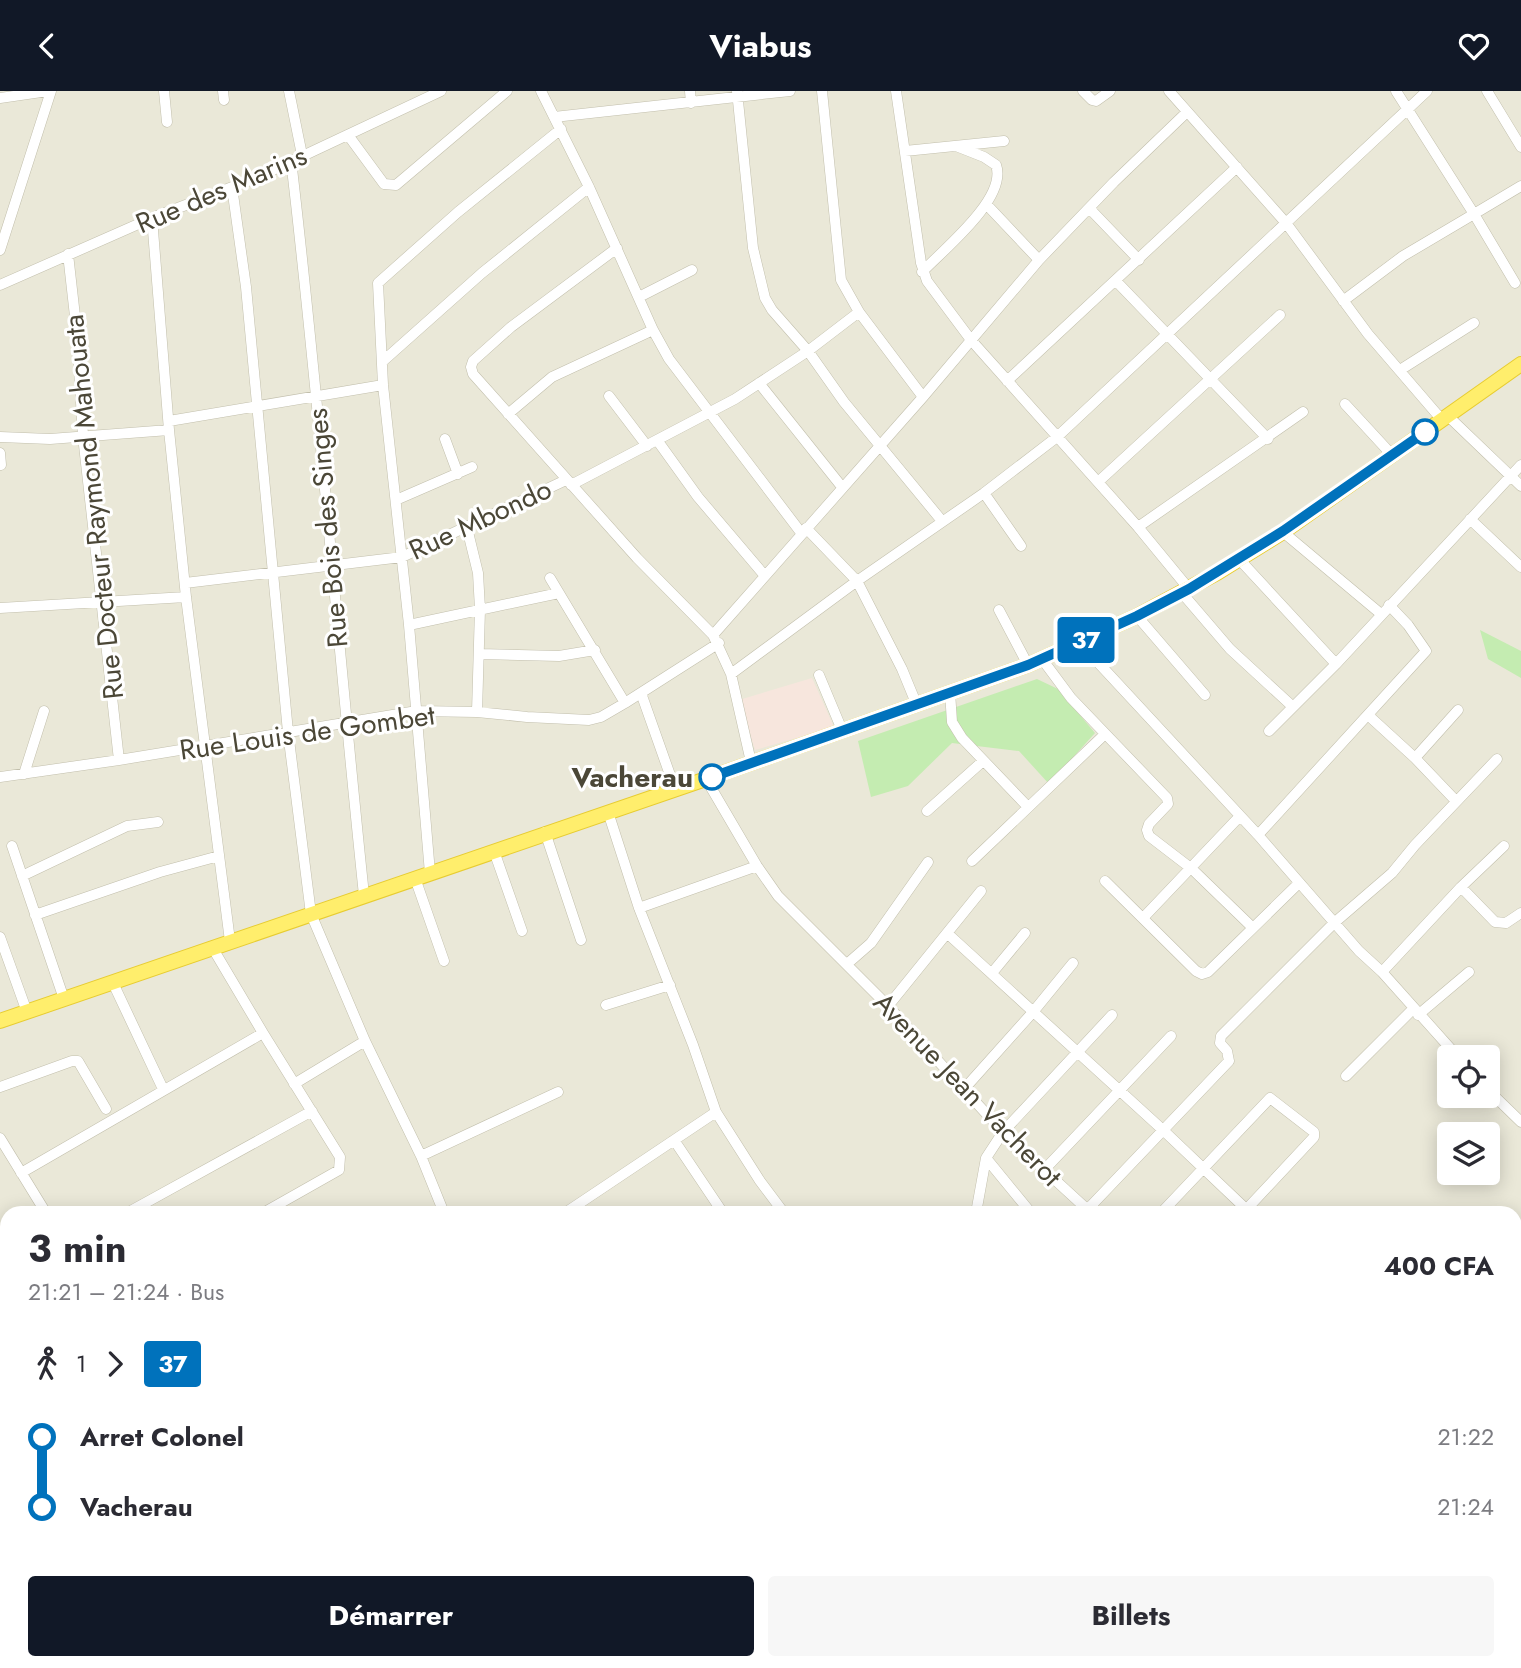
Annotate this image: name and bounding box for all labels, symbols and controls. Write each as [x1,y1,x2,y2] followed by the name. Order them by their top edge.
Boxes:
[709,23,812,69] text: Viabus
[28,27,66,65] icon: back
[1455,27,1493,65] icon: heart
[129,135,313,244] street label: Rue des Marins
[53,312,134,701] street label: Rue Docteur Raymond Mahouata
[297,407,358,649] street label: Rue Bois des Singes
[1412,419,1438,445] unlabelled marker
[402,469,558,570] street label: Rue Mbondo
[1054,617,1118,663] line badge: 37
[1071,622,1101,657] text: 37
[177,694,438,771] street label: Rue Louis de Gombet
[571,757,693,798] place label: Vacherau
[699,764,725,790] marker: Vacherau
[864,983,1072,1196] street label: Avenue Jean Vacherot
[1437,1045,1500,1185] map controls
[1437,1045,1500,1108] button: locate
[1437,1122,1500,1185] button: layers
[28,1221,127,1276] text: 3 min
[1384,1247,1494,1285] text: 400 CFA
[28,1275,224,1309] text: 21:21 – 21:24 · Bus
[28,1345,66,1383] icon: walk
[96,1345,134,1383] icon: forward
[158,1346,187,1381] text: 37
[76,1347,86,1381] text: 1
[80,1418,244,1456] text: Arret Colonel
[1437,1420,1494,1454] text: 21:22
[80,1488,193,1526] text: Vacherau
[1437,1490,1494,1524] text: 21:24
[28,1576,754,1656] button: Démarrer
[768,1576,1494,1656] button: Billets

